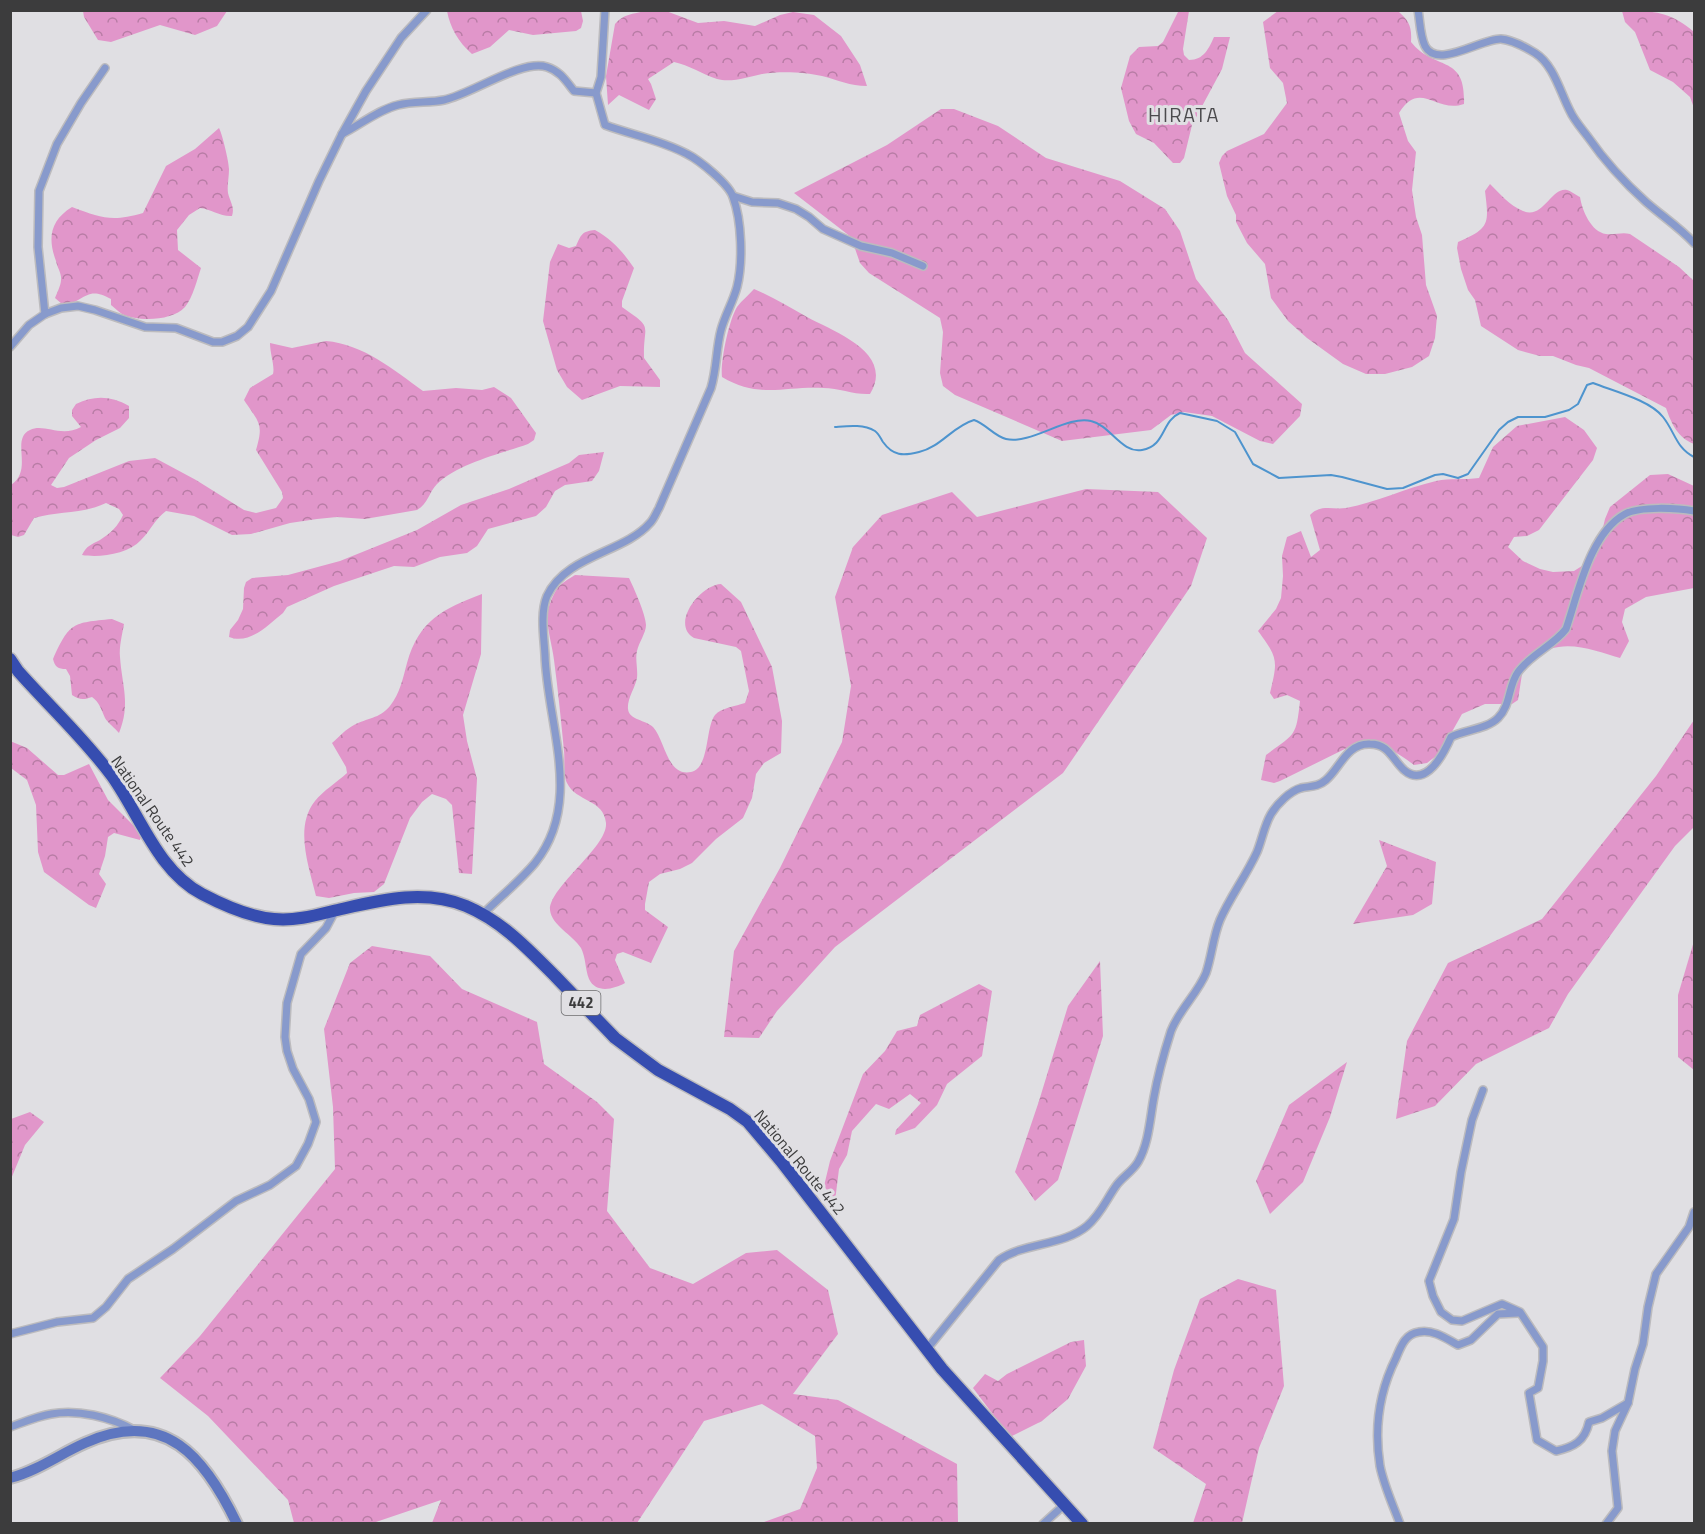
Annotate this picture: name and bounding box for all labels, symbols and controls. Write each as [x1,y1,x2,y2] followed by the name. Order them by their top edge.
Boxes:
[1148,99,1220,130] district label: HIRATA
[106,750,200,872] street label: National Route 442
[562,991,600,1015] road number: 442
[749,1104,851,1220] street label: National Route 442

